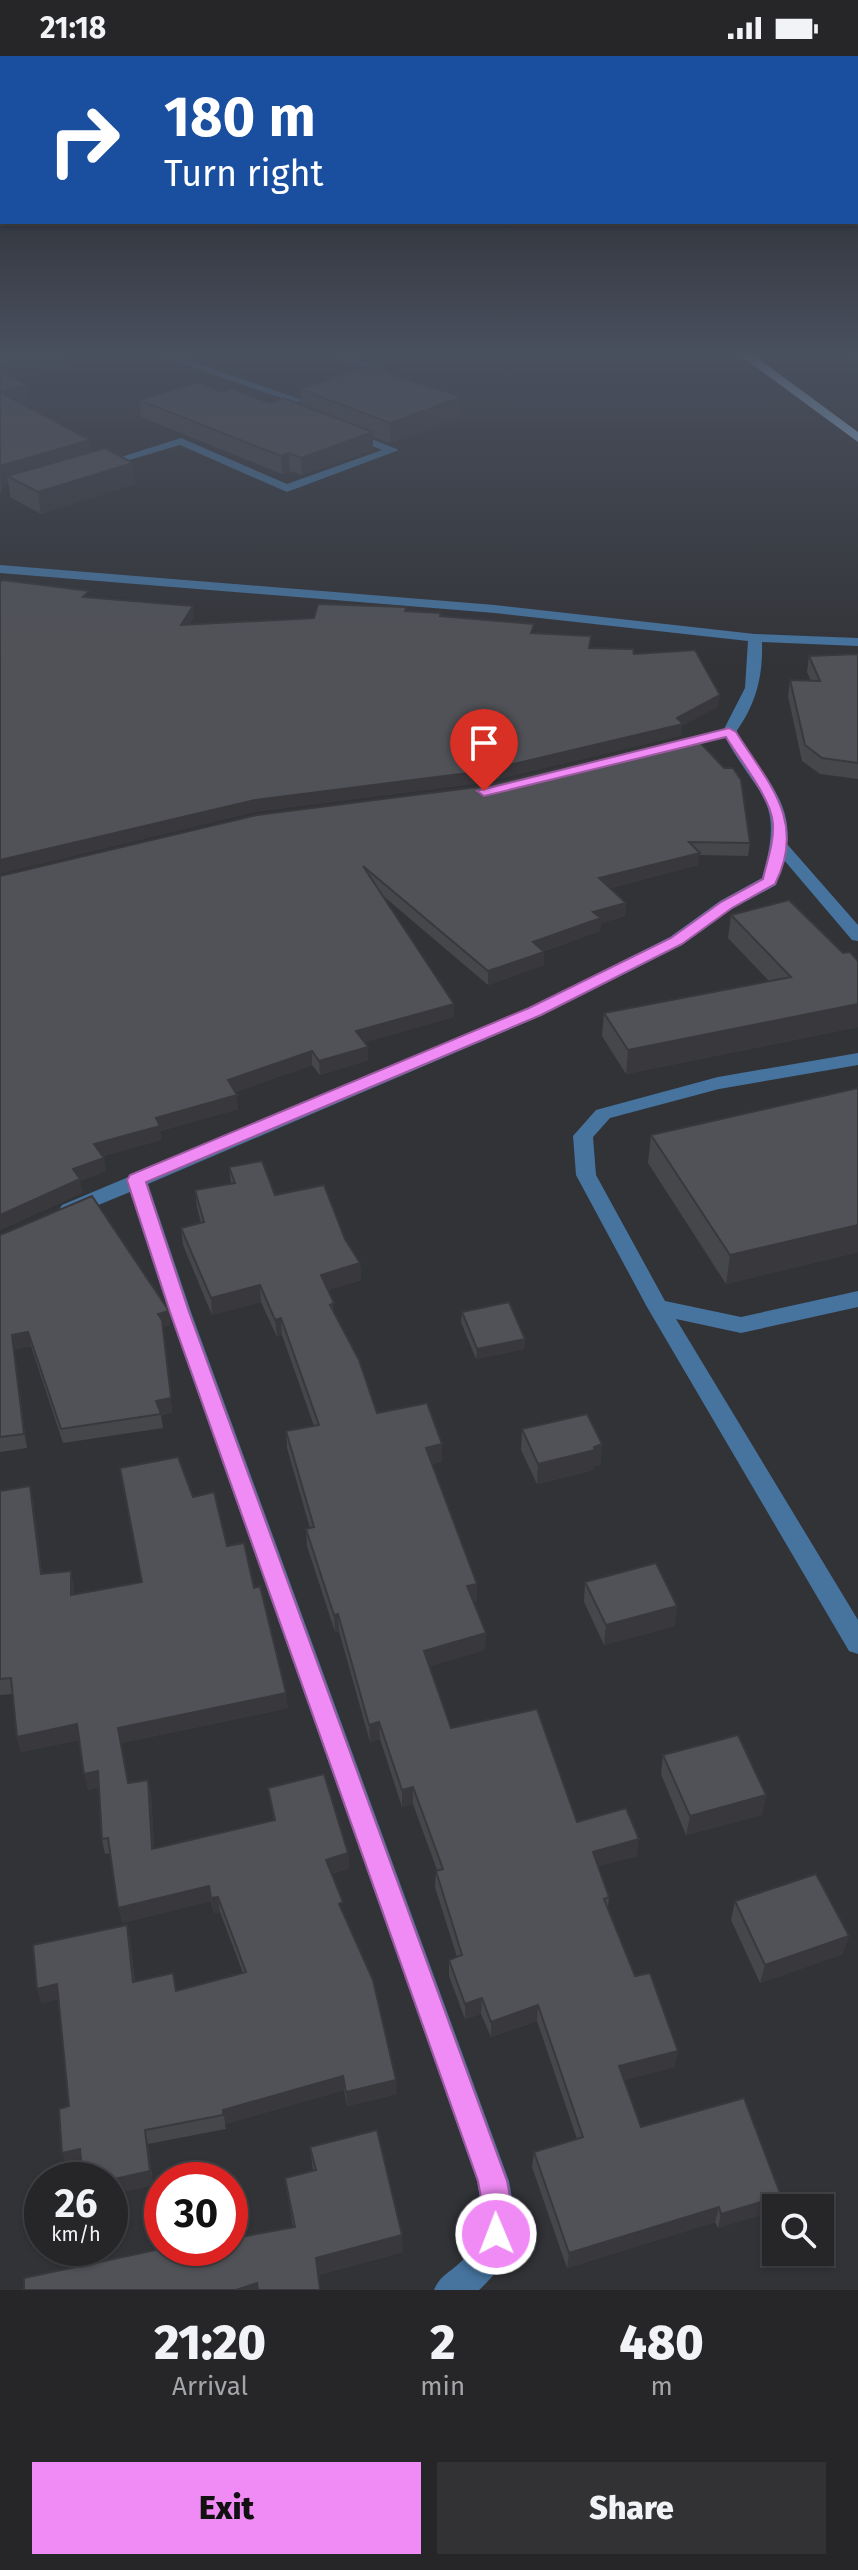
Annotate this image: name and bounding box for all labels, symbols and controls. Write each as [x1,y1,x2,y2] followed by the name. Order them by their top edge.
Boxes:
[40,10,106,46] text: 21:18
[164,84,316,151] text: 180 m
[32,88,136,192] icon: right
[164,152,324,196] text: Turn right
[450,709,518,791] pin
[462,721,506,765] icon: arrive
[144,2162,248,2266] speed limit sign: 30
[54,2180,98,2228] text: 26
[454,2192,538,2276] position arrow
[762,2194,834,2266] map controls
[762,2194,834,2266] button: search
[51,2222,101,2246] text: km/h
[154,2314,266,2372] text: 21:20
[430,2314,455,2372] text: 2
[619,2314,704,2372] text: 480
[172,2371,248,2402] text: Arrival
[420,2371,465,2402] text: min
[650,2371,673,2402] text: m
[32,2462,421,2554] button: Exit
[437,2462,826,2554] button: Share

